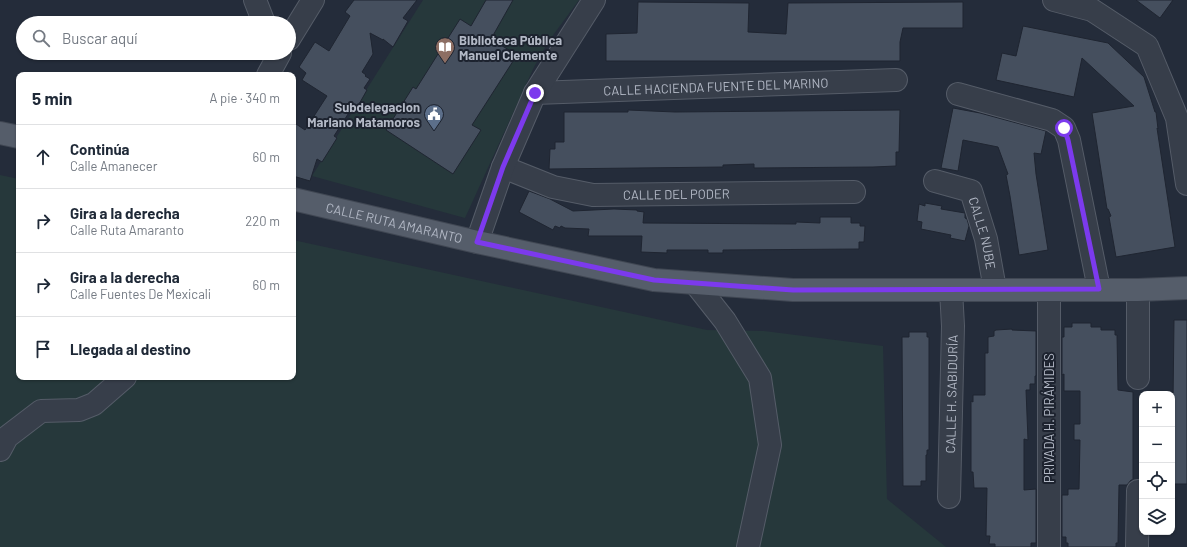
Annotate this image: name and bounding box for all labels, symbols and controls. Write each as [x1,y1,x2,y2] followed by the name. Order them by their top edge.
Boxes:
[16,16,296,60] search box
[30,27,52,49] icon: search
[62,29,138,47] text: Buscar aquí
[459,32,562,63] place label: Biblioteca Pública Manuel Clemente
[434,36,456,64] library icon: Biblioteca Pública Manuel Clemente
[603,74,829,99] street label: CALLE HACIENDA FUENTE DEL MARINO
[526,84,544,102] route end
[32,88,72,108] text: 5 min
[210,90,280,106] text: A pie · 340 m
[307,99,420,130] place label: Subdelegacion Mariano Matamoros
[423,103,445,131] public building icon: Subdelegacion Mariano Matamoros
[1055,119,1073,137] route start
[70,140,130,158] text: Continúa
[32,146,54,168] icon: ahead
[253,149,280,165] text: 60 m
[70,158,157,174] text: Calle Amanecer
[623,185,730,203] street label: CALLE DEL PODER
[965,195,999,271] street label: CALLE NUBE
[324,199,464,246] street label: CALLE RUTA AMARANTO
[70,204,180,222] text: Gira a la derecha
[32,210,54,232] icon: right
[245,213,280,229] text: 220 m
[70,222,184,238] text: Calle Ruta Amaranto
[70,268,180,286] text: Gira a la derecha
[32,274,54,296] icon: right
[253,277,280,293] text: 60 m
[70,286,211,302] text: Calle Fuentes De Mexicali
[942,334,961,453] street label: CALLE H. SABIDURÍA
[32,338,54,360] icon: arrive
[70,340,191,358] text: Llegada al destino
[1041,353,1057,483] street label: PRIVADA H. PIRÁMIDES
[1139,391,1175,535] map controls
[1139,391,1175,427] button: +
[1139,427,1175,463] button: −
[1139,463,1175,499] button: locate
[1139,499,1175,535] button: layers

